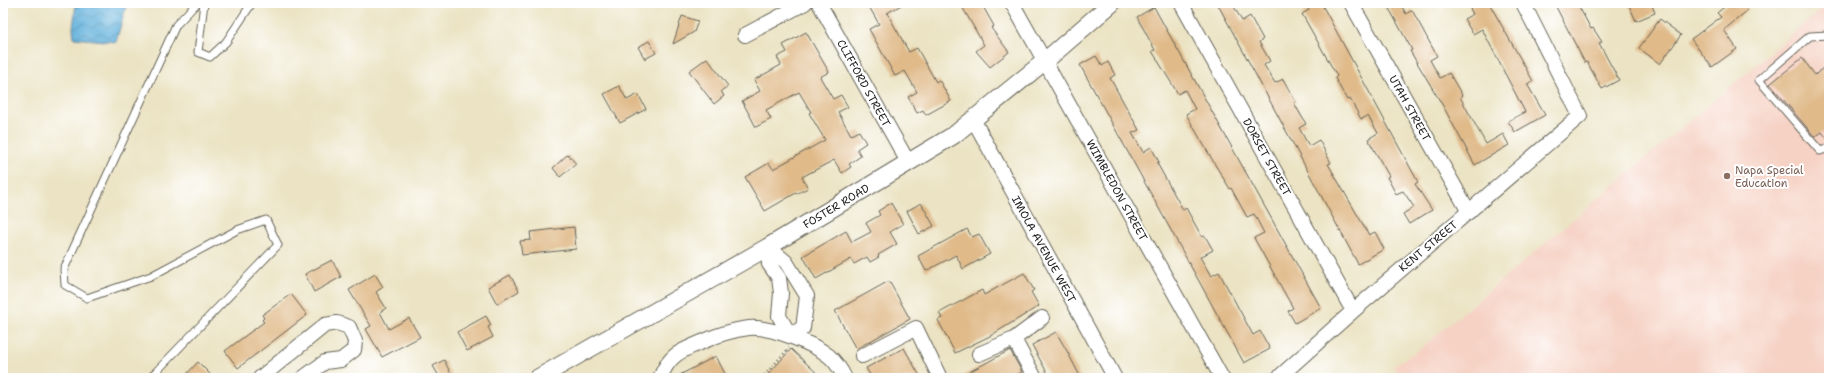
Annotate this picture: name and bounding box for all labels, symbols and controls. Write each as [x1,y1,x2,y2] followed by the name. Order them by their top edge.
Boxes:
[833,37,894,130] street label: CLIFFORD STREET
[1385,73,1434,144] street label: UTAH STREET
[1239,116,1294,199] street label: DORSET STREET
[1082,137,1151,244] street label: WIMBLEDON STREET
[1735,163,1804,191] place label: Napa Special Education
[1722,171,1732,181] marker: Napa Special Education
[800,181,872,232] street label: FOSTER ROAD
[1008,193,1079,306] street label: IMOLA AVENUE WEST
[1396,217,1461,275] street label: KENT STREET

